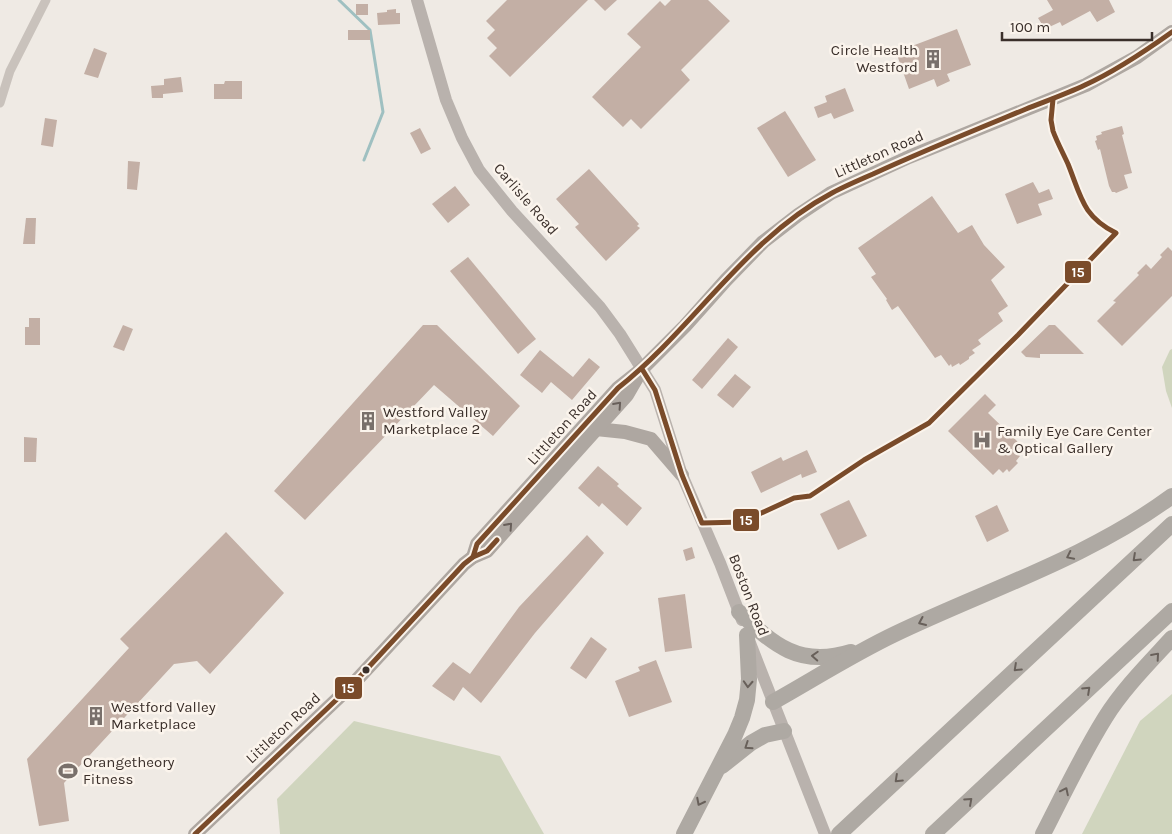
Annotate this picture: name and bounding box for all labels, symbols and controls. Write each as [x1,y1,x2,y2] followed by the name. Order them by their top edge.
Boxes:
[1002,10,1152,42] scale bar
[1010,18,1050,36] text: 100 m
[831,41,918,76] place label: Circle Health Westford
[922,48,944,70] building icon: Circle Health Westford
[832,126,926,182] street label: Littleton Road
[490,159,562,239] street label: Carlisle Road
[1064,260,1092,284] line badge: 15
[1071,264,1085,281] text: 15
[523,385,601,469] street label: Littleton Road
[612,401,621,410] one-way arrow
[383,403,488,438] place label: Westford Valley Marketplace 2
[357,410,379,432] building icon: Westford Valley Marketplace 2
[997,422,1152,457] place label: Family Eye Care Center & Optical Gallery
[971,429,993,451] hospital icon: Family Eye Care Center & Optical Gallery
[732,508,760,532] line badge: 15
[739,512,753,529] text: 15
[504,522,513,531] one-way arrow
[1066,550,1075,561] one-way arrow
[725,551,773,639] street label: Boston Road
[1133,552,1142,561] one-way arrow
[918,616,927,627] one-way arrow
[811,651,819,662] one-way arrow
[1150,653,1159,662] one-way arrow
[1014,662,1023,671] one-way arrow
[361,665,371,675] unlabelled marker
[334,676,363,700] line badge: 15
[341,680,355,697] text: 15
[743,680,754,688] one-way arrow
[1082,687,1091,696] one-way arrow
[242,689,324,767] street label: Littleton Road
[111,698,216,733] place label: Westford Valley Marketplace
[85,705,107,727] building icon: Westford Valley Marketplace
[744,740,754,749] one-way arrow
[83,753,175,788] place label: Orangetheory Fitness
[57,760,79,782] sports icon: Orangetheory Fitness
[895,773,904,782] one-way arrow
[1059,787,1069,796] one-way arrow
[696,797,706,806] one-way arrow
[963,798,972,807] one-way arrow

